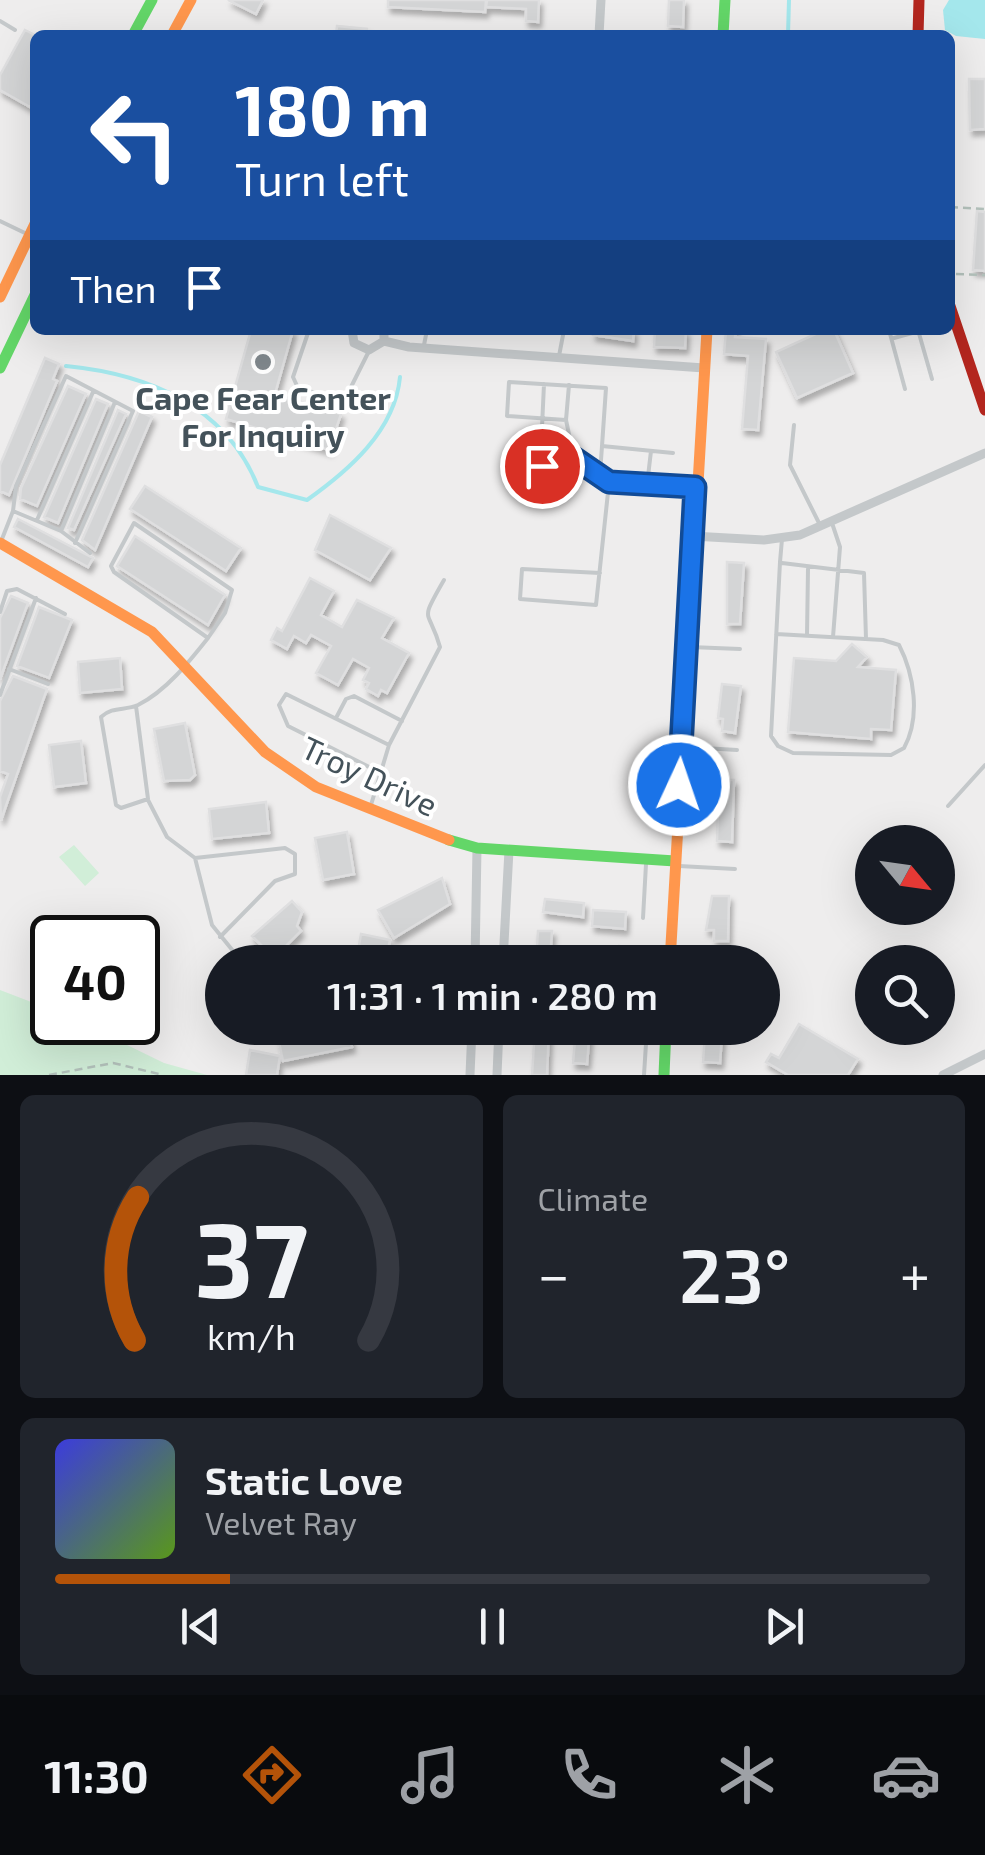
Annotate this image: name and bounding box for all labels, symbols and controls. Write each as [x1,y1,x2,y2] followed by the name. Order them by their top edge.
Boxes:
[235,66,430,150] text: 180 m
[70,70,200,200] icon: left
[235,151,409,205] text: Turn left
[177,260,232,315] icon: arrive
[70,265,157,311] text: Then
[252,351,274,373] marker: Cape Fear Center For Inquiry
[135,378,391,454] place label: Cape Fear Center For Inquiry
[500,424,585,509] pin
[515,439,570,494] icon: arrive
[296,727,444,823] street label: Troy Drive
[627,733,731,837] position arrow
[855,825,955,925] north arrow
[855,825,955,1045] map controls
[30,915,160,1045] speed limit sign: 40
[855,945,955,1045] button: search
[327,972,658,1018] text: 11:31 · 1 min · 280 m
[538,1179,648,1217] text: Climate
[194,1194,308,1319] text: 37
[679,1228,790,1318] text: 23°
[538,1240,570,1306] text: −
[900,1240,930,1306] text: +
[207,1314,296,1357] text: km/h
[205,1457,403,1503] text: Static Love
[205,1503,357,1541] text: Velvet Ray
[173,1599,228,1654] icon: previous
[465,1599,520,1654] icon: pause
[757,1599,812,1654] icon: next
[237,1740,307,1810] icon: directions
[395,1740,465,1810] icon: music
[554,1740,624,1810] icon: phone
[712,1740,782,1810] icon: climate
[871,1740,941,1810] icon: car
[44,1748,149,1802] text: 11:30

